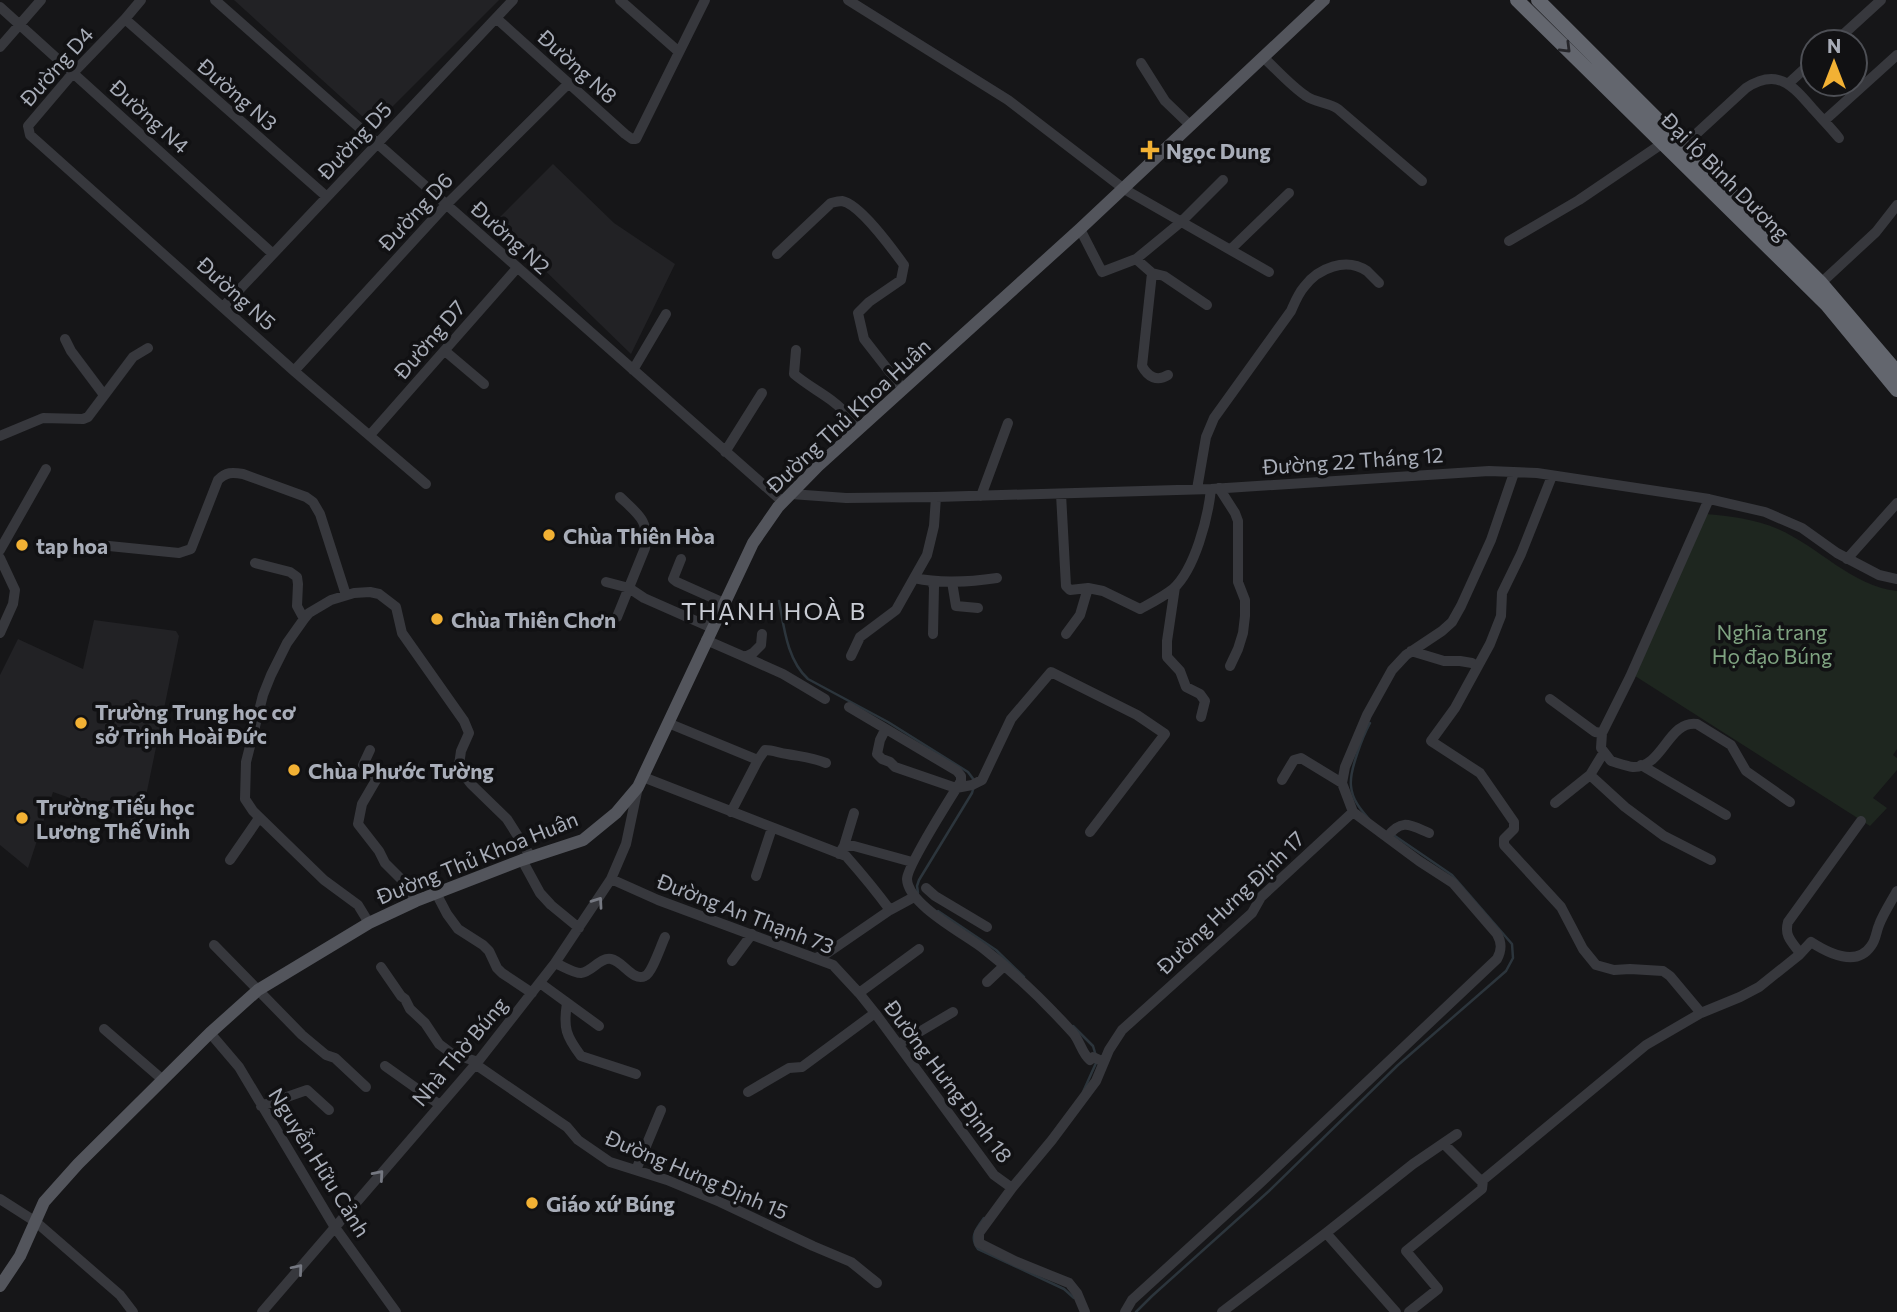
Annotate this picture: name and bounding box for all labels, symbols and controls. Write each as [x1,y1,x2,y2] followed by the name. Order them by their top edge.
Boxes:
[13,21,98,111] street label: Đường D4
[532,23,623,108] street label: Đường N8
[1799,28,1869,98] north arrow
[1827,34,1841,57] text: N
[1558,39,1571,52] one-way arrow
[192,52,283,135] street label: Đường N3
[105,73,195,158] street label: Đường N4
[311,96,396,185] street label: Đường D5
[1656,106,1795,245] street label: Đại lộ Bình Dương
[1166,138,1271,164] place label: Ngọc Dung
[1140,140,1160,160] marker: Ngọc Dung
[372,167,457,256] street label: Đường D6
[466,195,555,279] street label: Đường N2
[192,250,282,335] street label: Đường N5
[388,295,470,384] street label: Đường D7
[760,333,935,498] street label: Đường Thủ Khoa Huân
[1261,441,1444,479] street label: Đường 22 Tháng 12
[563,523,715,548] place label: Chùa Thiên Hòa
[541,527,557,543] marker: Chùa Thiên Hòa
[36,533,108,558] place label: tap hoa
[14,537,30,553] marker: tap hoa
[681,596,867,625] district label: THẠNH HOÀ B
[451,607,616,632] place label: Chùa Thiên Chơn
[429,611,445,627] marker: Chùa Thiên Chơn
[1712,619,1832,668] park label: Nghĩa trang Họ đạo Búng
[95,699,297,749] place label: Trường Trung học cơ sở Trịnh Hoài Đức
[73,715,89,731] marker: Trường Trung học cơ sở Trịnh Hoài Đức
[308,758,494,783] place label: Chùa Phước Tường
[286,762,302,778] marker: Chùa Phước Tường
[36,794,194,843] place label: Trường Tiểu học Lương Thế Vinh
[372,805,581,909] street label: Đường Thủ Khoa Huân
[14,810,30,826] marker: Trường Tiểu học Lương Thế Vinh
[1150,825,1309,979] street label: Đường Hưng Định 17
[653,867,838,958] street label: Đường An Thạnh 73
[590,896,603,909] one-way arrow
[406,992,512,1110] street label: Nhà Thờ Búng
[879,994,1018,1167] street label: Đường Hưng Định 18
[264,1082,377,1241] street label: Nguyễn Hữu Cảnh
[601,1124,792,1224] street label: Đường Hưng Định 15
[371,1170,383,1183] one-way arrow
[546,1191,675,1216] place label: Giáo xứ Búng
[524,1195,540,1211] marker: Giáo xứ Búng
[290,1264,302,1277] one-way arrow

